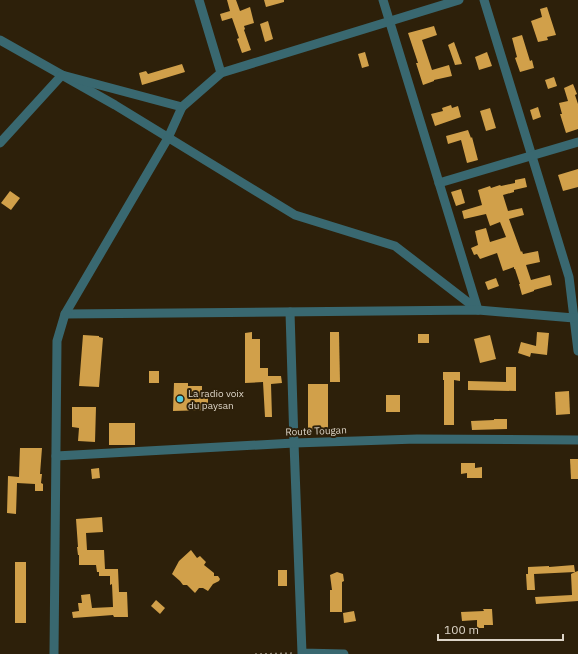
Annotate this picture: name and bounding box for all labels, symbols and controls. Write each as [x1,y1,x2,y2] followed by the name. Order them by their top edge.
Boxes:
[188,387,244,412] place label: La radio voix du paysan
[175,394,185,404] marker: La radio voix du paysan
[285,423,347,439] street label: Route Tougan
[438,616,563,642] scale bar
[444,622,479,637] text: 100 m

